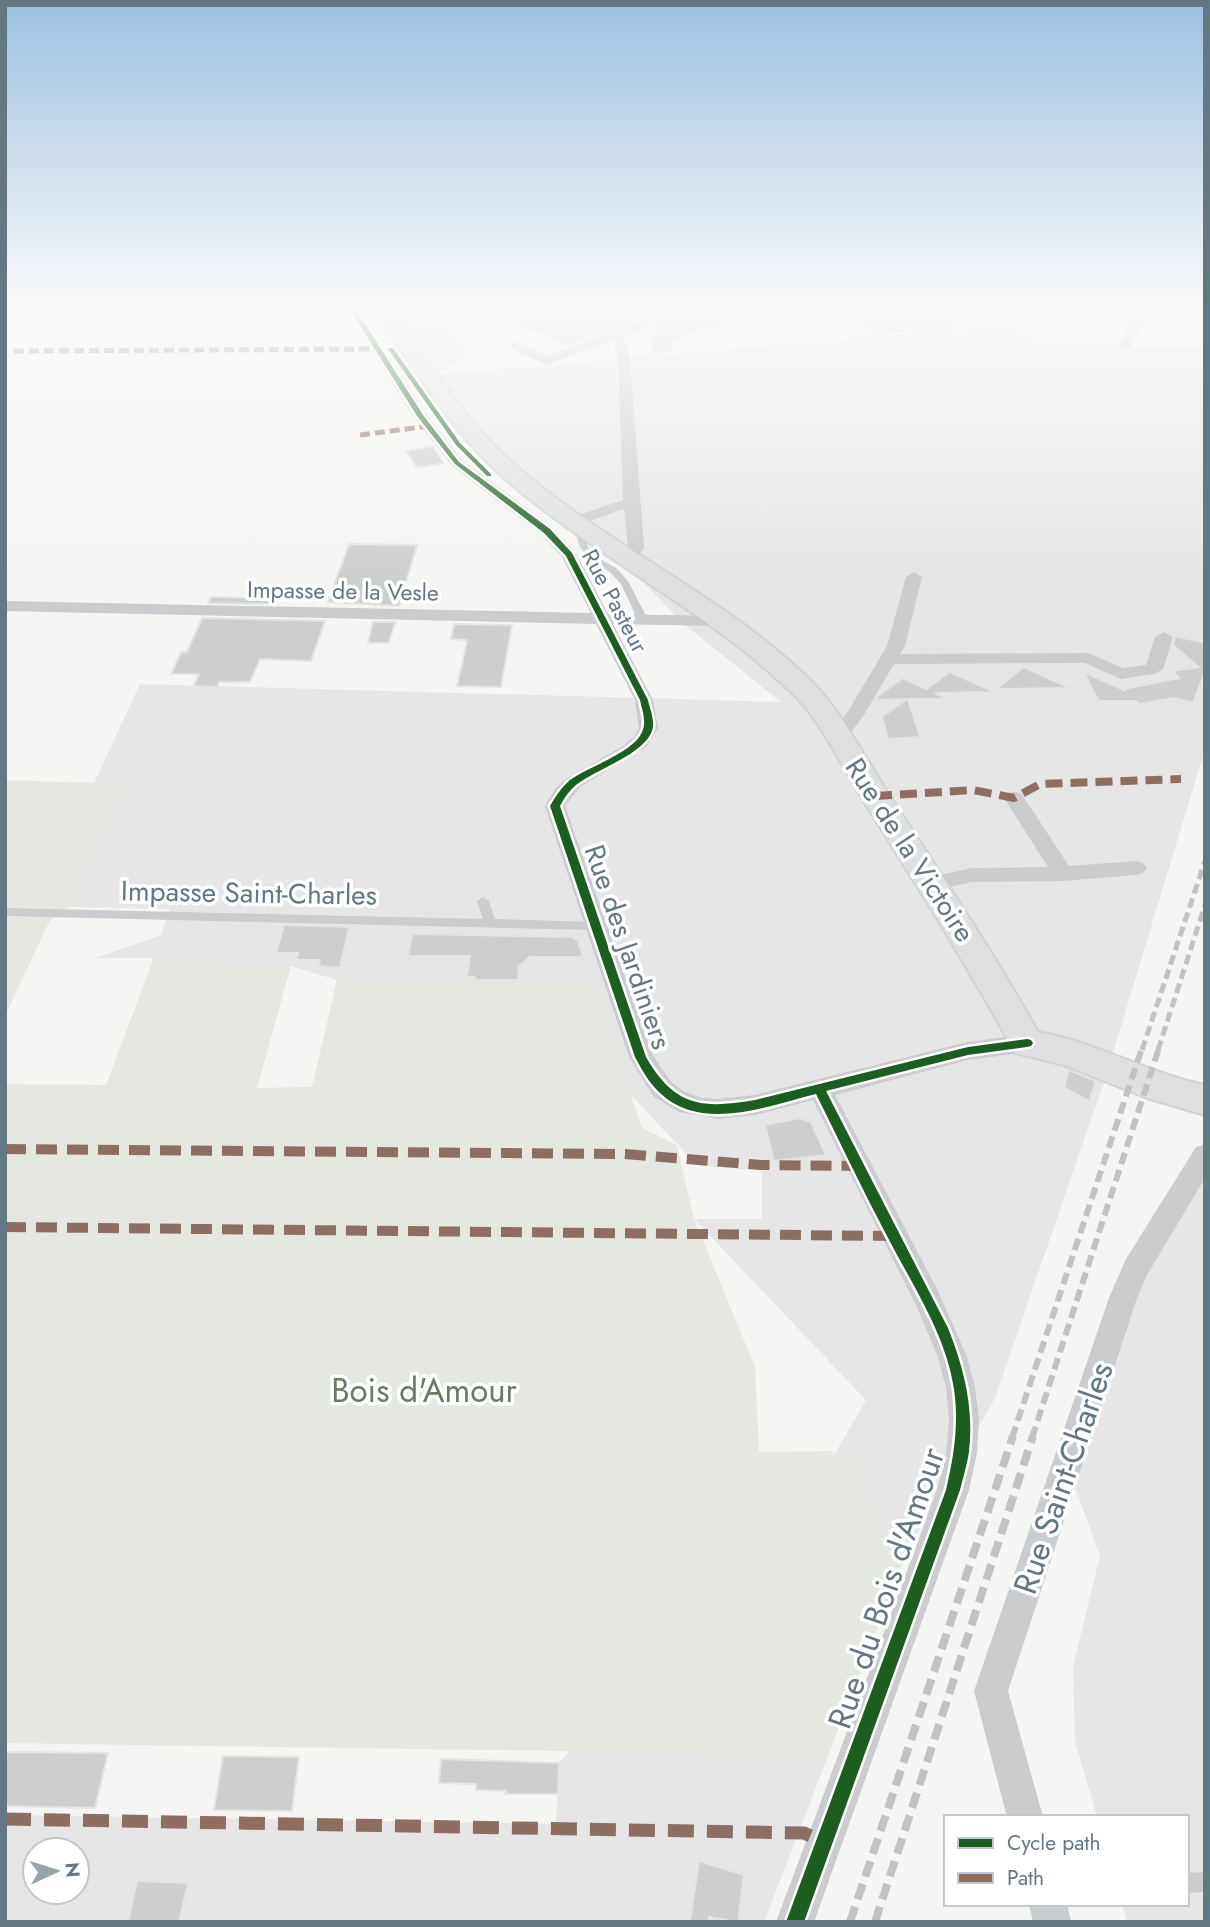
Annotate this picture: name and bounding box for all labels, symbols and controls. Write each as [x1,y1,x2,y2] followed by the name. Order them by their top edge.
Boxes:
[573,543,657,659] street label: Rue Pasteur
[247,572,439,610] street label: Impasse de la Vesle
[835,750,985,950] street label: Rue de la Victoire
[574,839,682,1055] street label: Rue des Jardiniers
[121,870,377,916] street label: Impasse Saint-Charles
[1001,1356,1125,1600] street label: Rue Saint-Charles
[331,1367,518,1414] park label: Bois d'Amour
[816,1441,956,1735] street label: Rue du Bois d'Amour
[944,1815,1189,1906] legend
[1007,1828,1100,1858] text: Cycle path
[21,1836,91,1906] north arrow
[58,1861,86,1878] text: N
[1007,1863,1044,1893] text: Path

